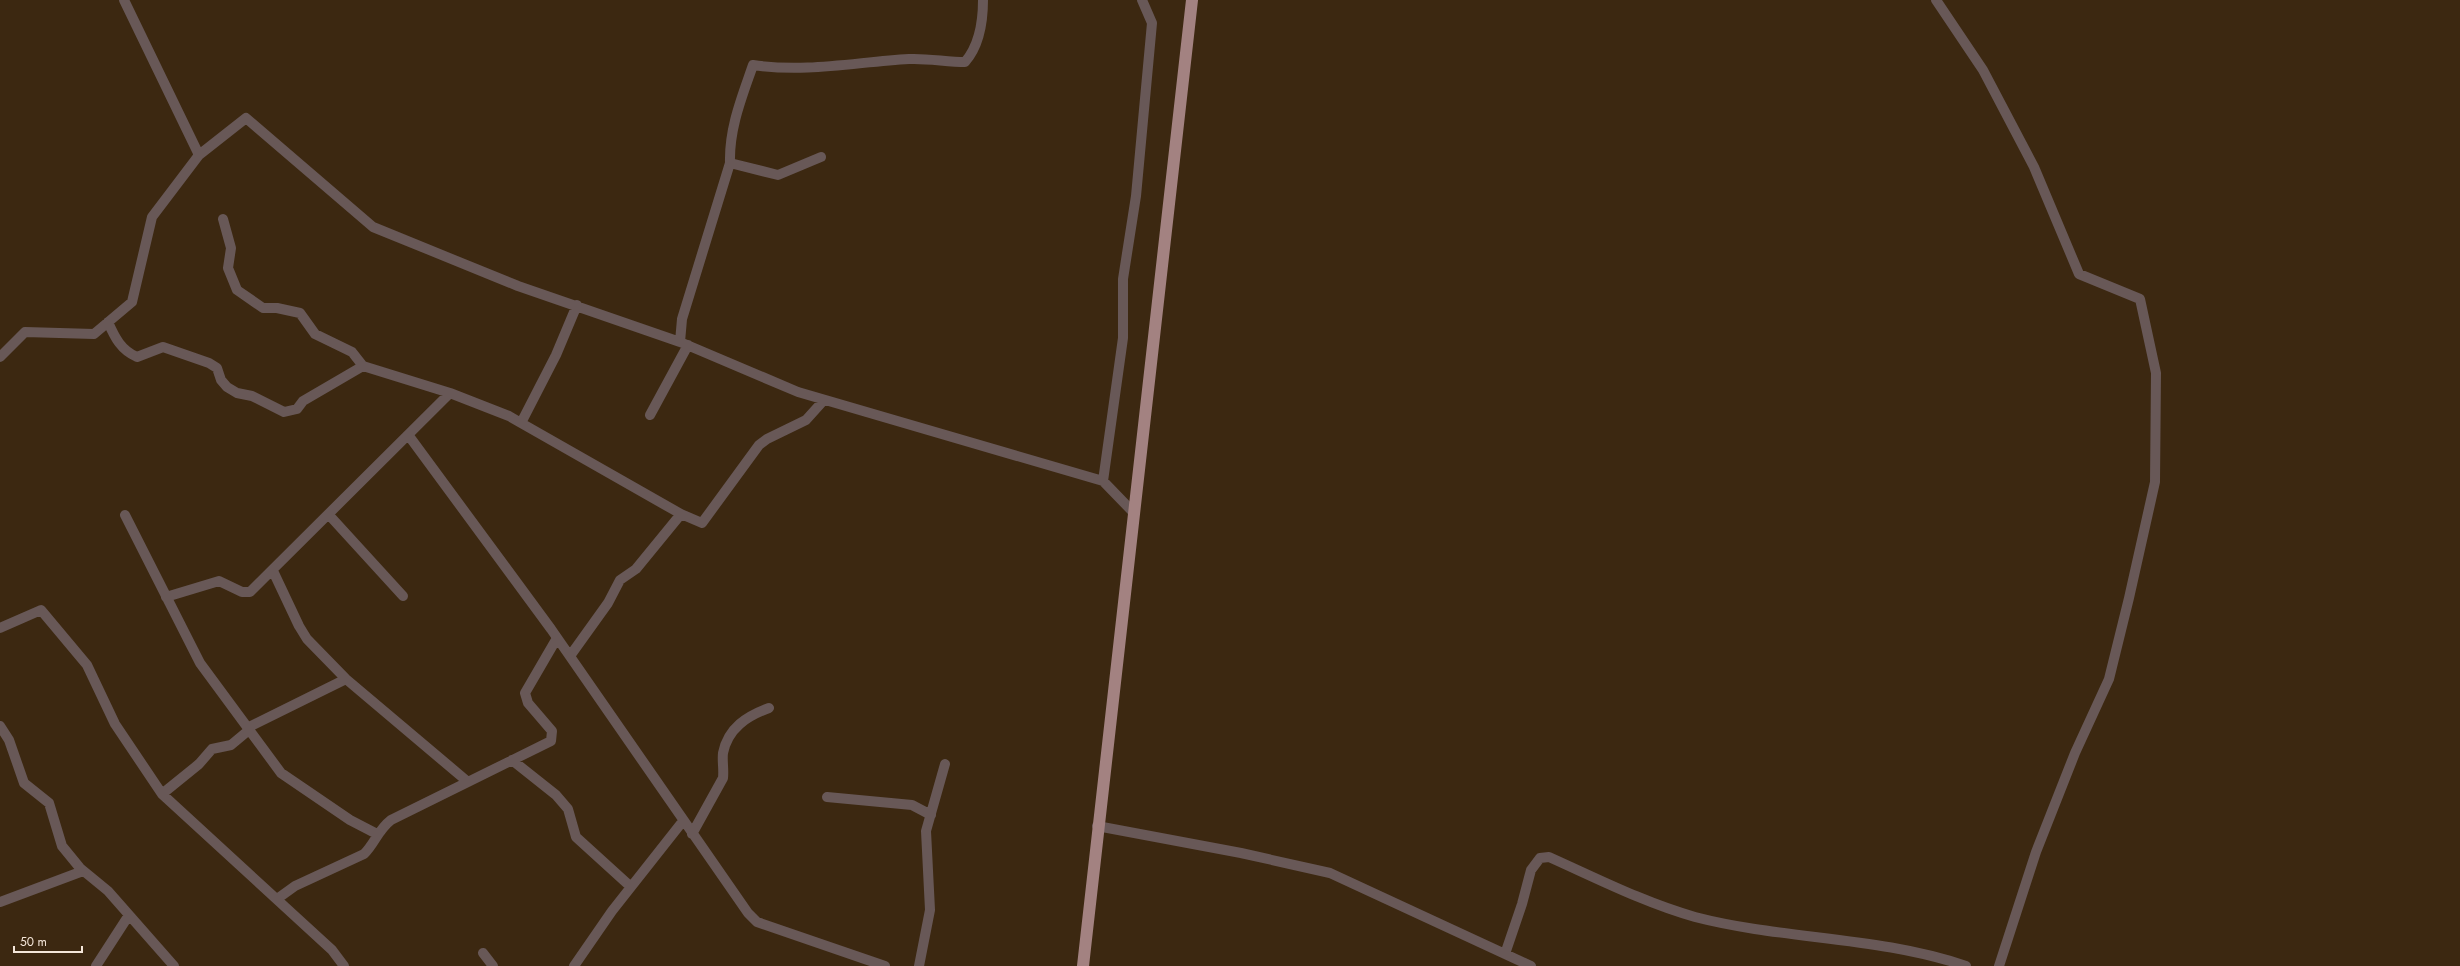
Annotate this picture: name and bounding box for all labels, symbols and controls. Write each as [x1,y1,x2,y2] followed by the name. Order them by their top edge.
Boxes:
[14,928,82,954] scale bar
[20,933,47,951] text: 50 m

